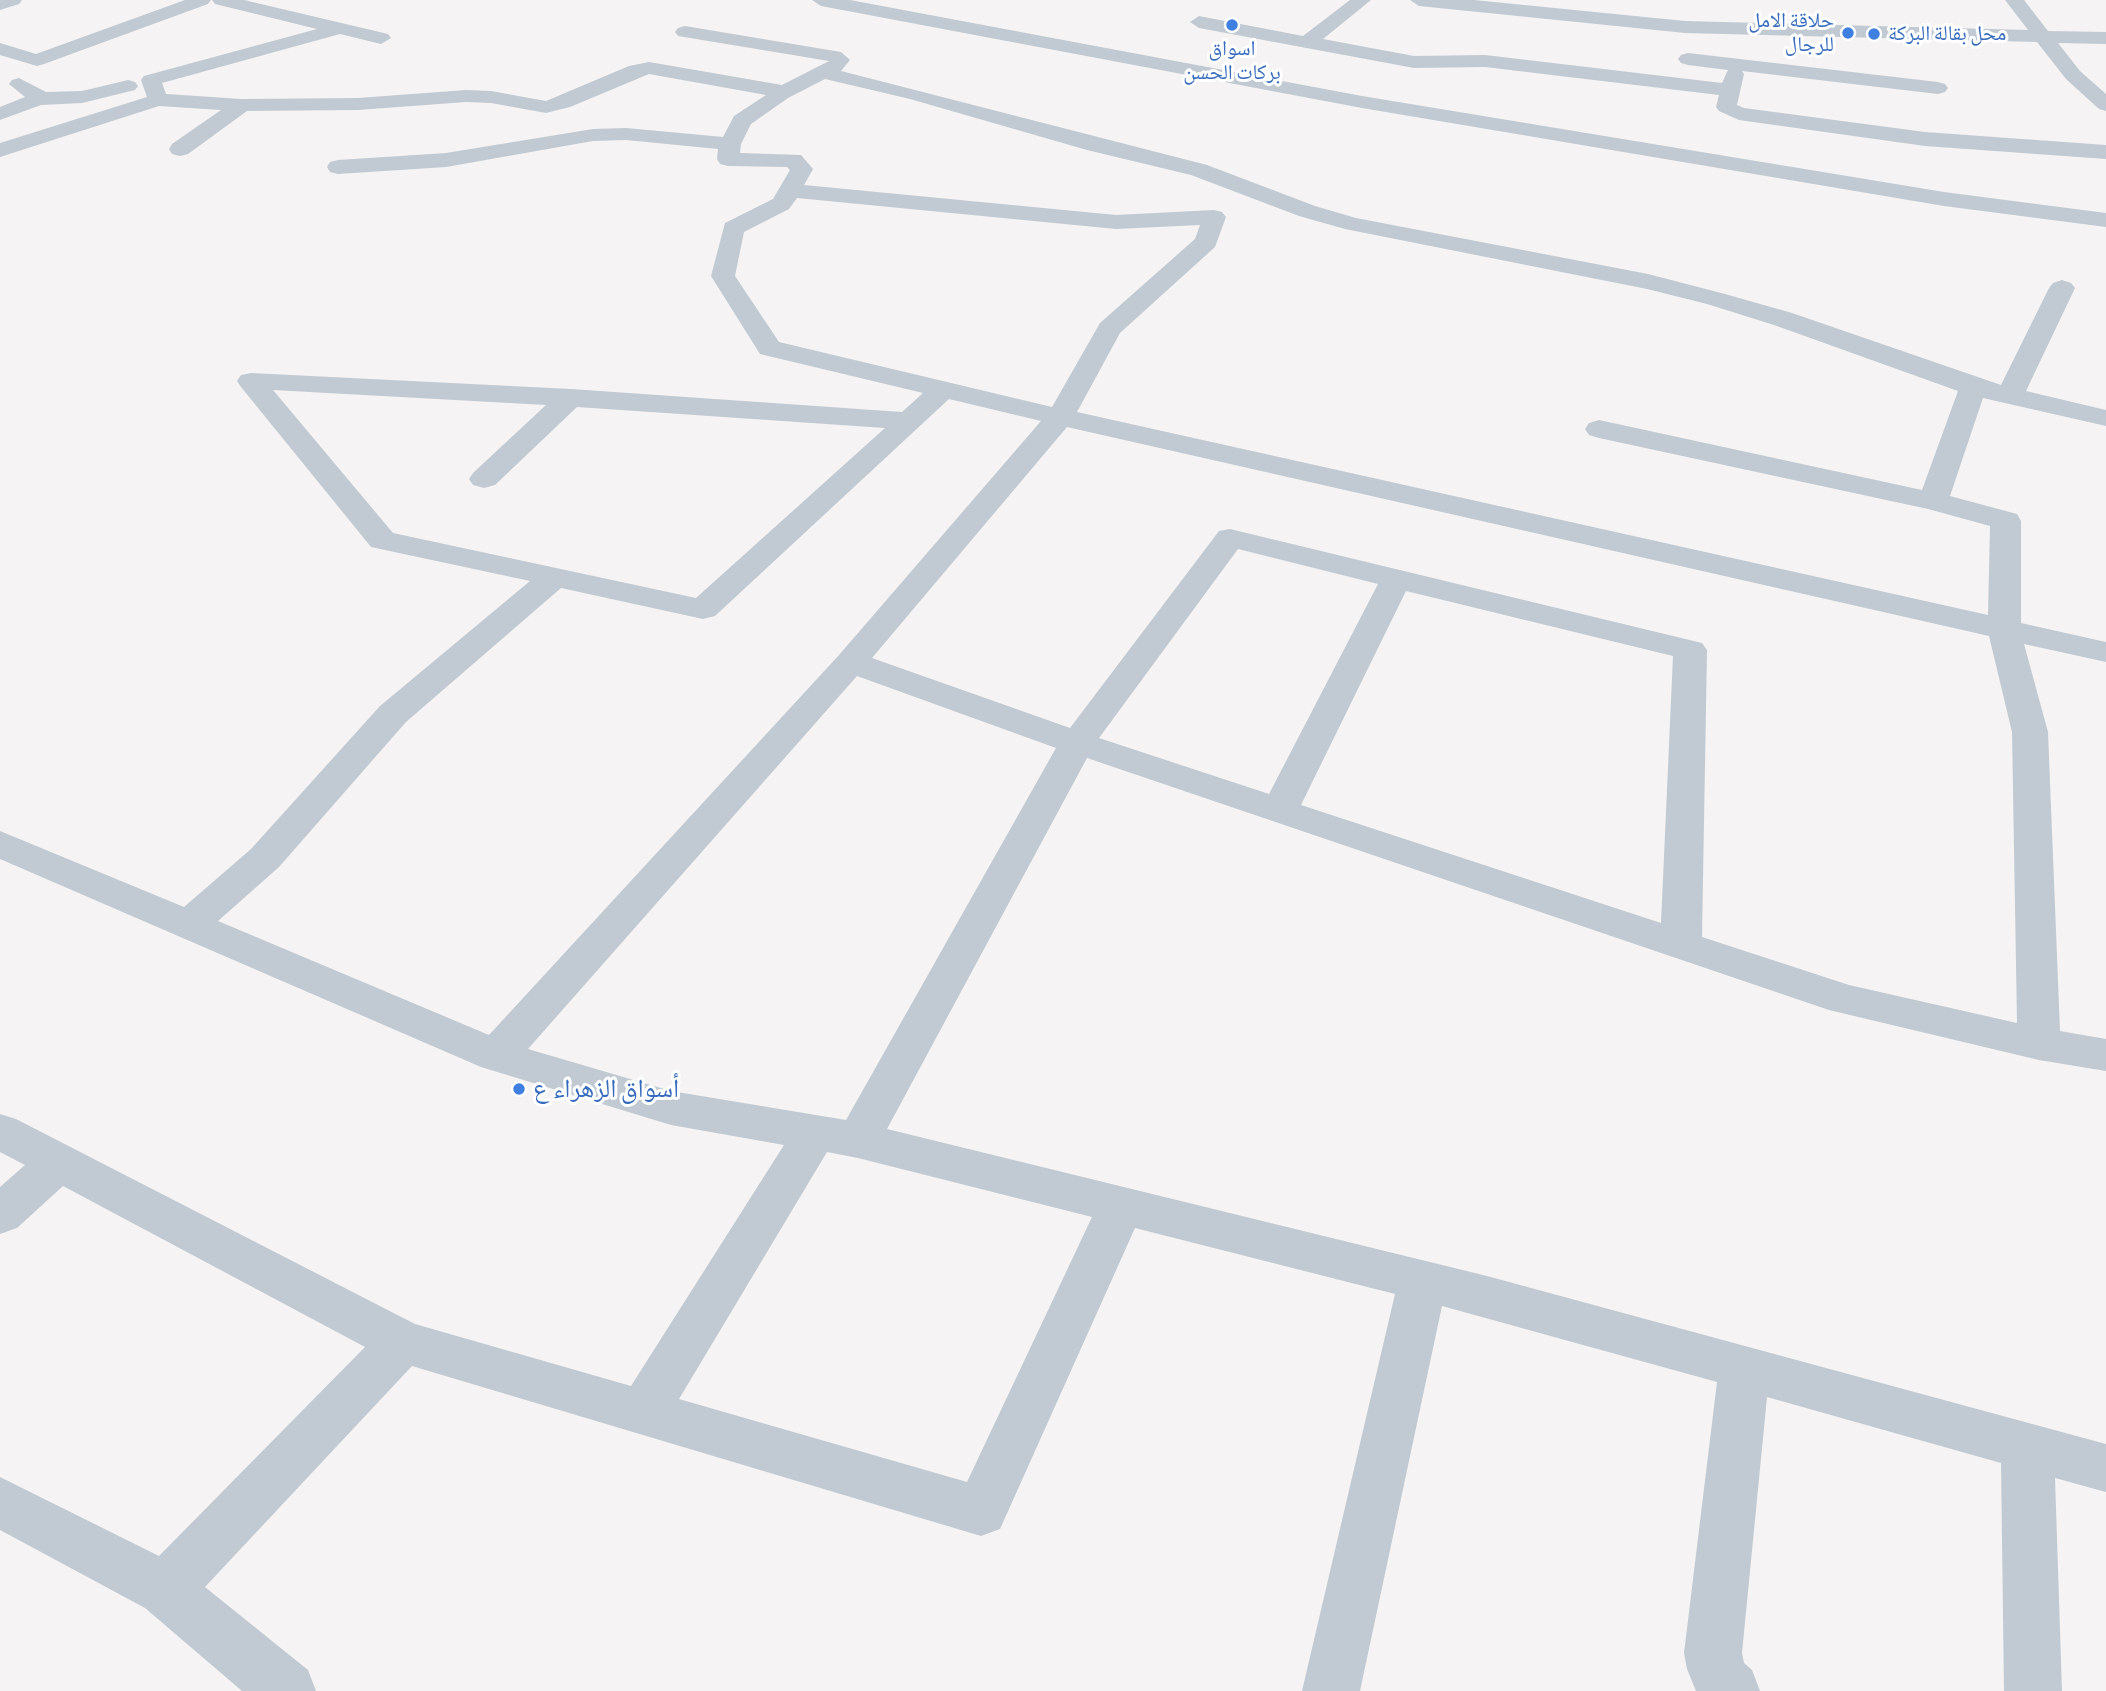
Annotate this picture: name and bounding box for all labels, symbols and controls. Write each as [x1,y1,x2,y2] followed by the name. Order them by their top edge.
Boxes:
[1748,8,1834,58] place label: حلاقة الامل للرجال
[1224,17,1240,33] marker: اسواق بركات الحسن
[1888,21,2006,47] place label: محل بقالة البركة
[1840,25,1856,41] marker: حلاقة الامل للرجال
[1866,26,1882,42] marker: محل بقالة البركة
[1183,36,1281,86] place label: اسواق بركات الحسن
[533,1073,679,1105] place label: أسواق الزهراء ع
[511,1081,527,1097] marker: أسواق الزهراء ع

